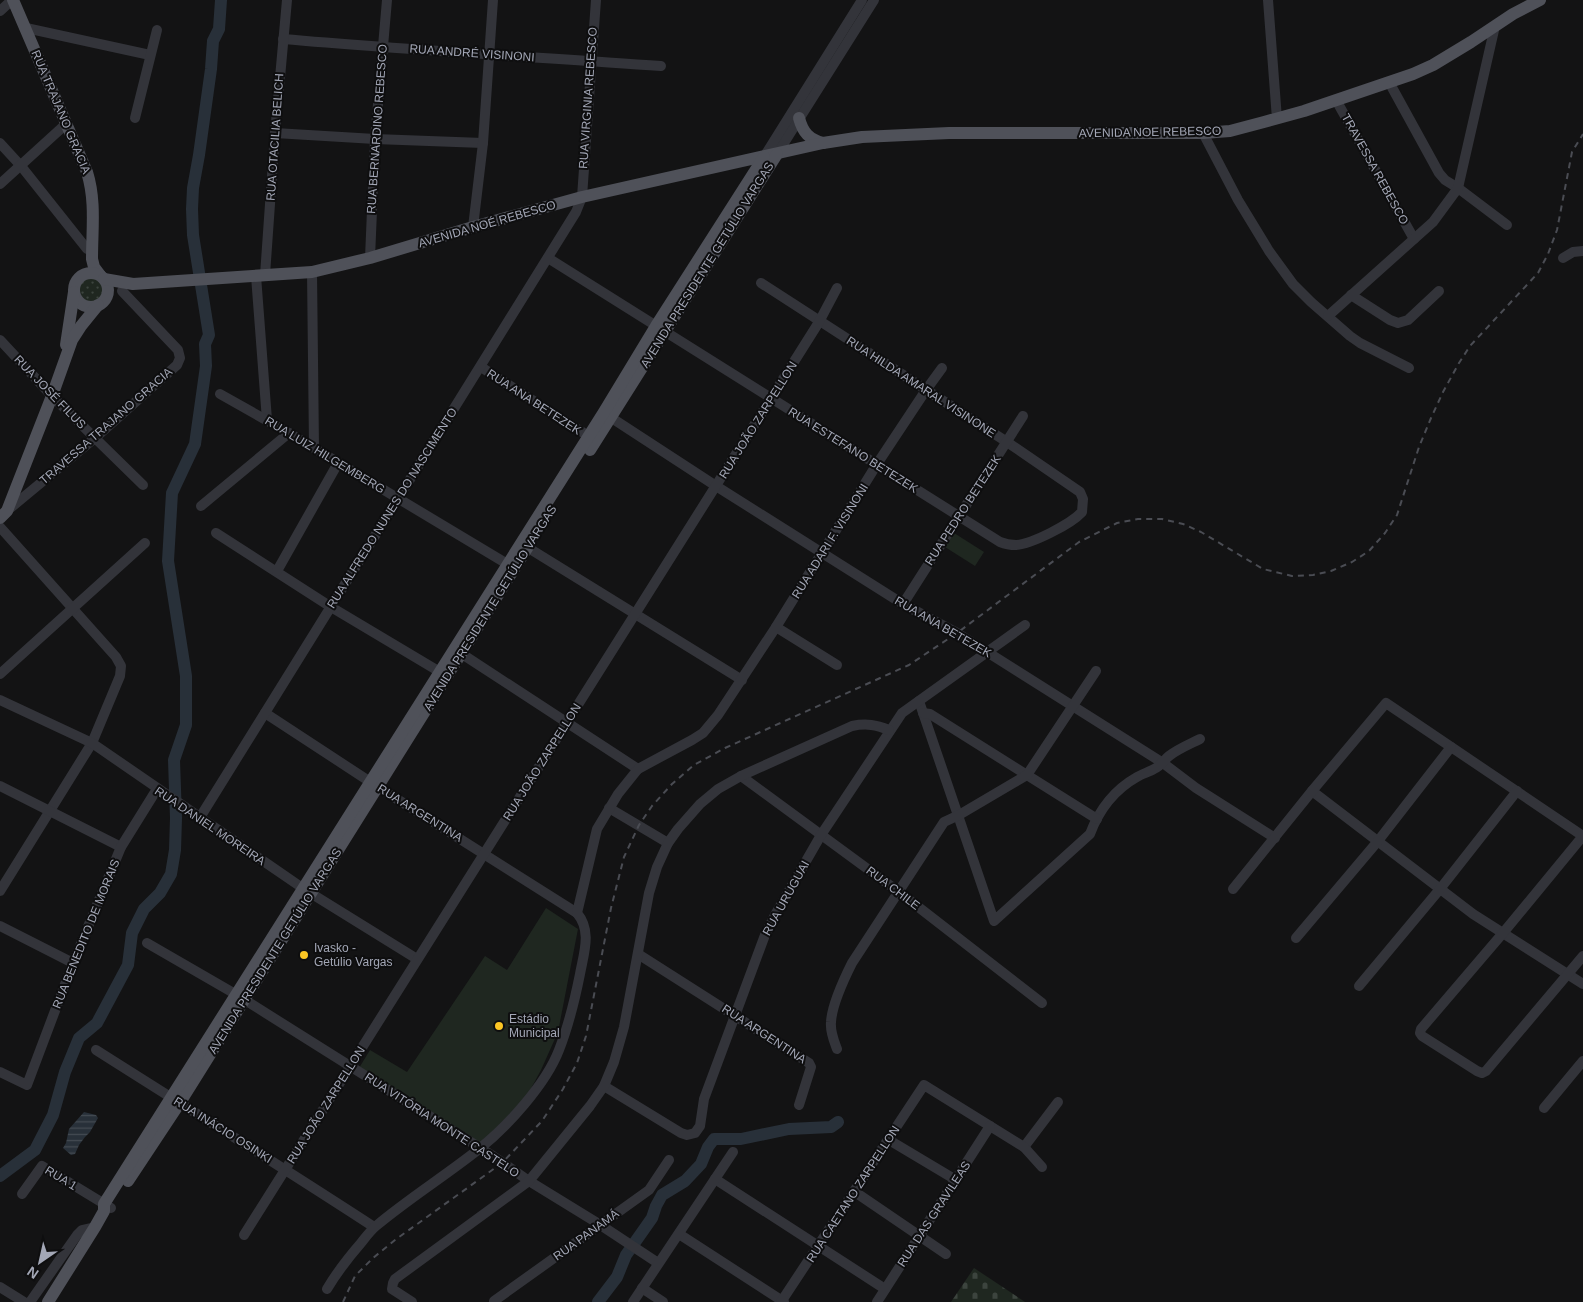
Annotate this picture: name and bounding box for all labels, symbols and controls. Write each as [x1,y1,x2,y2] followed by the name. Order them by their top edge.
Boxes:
[576,27,600,169] street label: RUA VIRGINIA REBESCO
[409,41,535,64] street label: RUA ANDRÉ VISINONI
[364,44,390,214] street label: RUA BERNARDINO REBESCO
[29,48,93,176] street label: RUA TRAJANO GRACIA
[264,73,286,201] street label: RUA OTACILIA BELICH
[1339,111,1411,227] street label: TRAVESSA REBESCO
[1079,124,1221,140] street label: AVENIDA NOE REBESCO
[637,159,776,370] street label: AVENIDA PRESIDENTE GETÚLIO VARGAS
[416,197,557,250] street label: AVENIDA NOÉ REBESCO
[844,333,998,441] street label: RUA HILDA AMARAL VISINONE
[11,352,89,432] street label: RUA JOSÉ FILUS
[716,359,800,481] street label: RUA JOÃO ZARPELLON
[37,365,175,487] street label: TRAVESSA TRAJANO GRACIA
[484,366,584,438] street label: RUA ANA BETEZEK
[786,404,920,496] street label: RUA ESTEFANO BETEZEK
[324,405,460,611] street label: RUA ALFREDO NUNES DO NASCIMENTO
[263,414,387,496] street label: RUA LUIZ HILGEMBERG
[922,452,1004,568] street label: RUA PEDRO BETEZEK
[789,481,871,601] street label: RUA ADARI F. VISINONI
[420,502,559,713] street label: AVENIDA PRESIDENTE GETÚLIO VARGAS
[892,594,994,660] street label: RUA ANA BETEZEK
[500,701,584,823] street label: RUA JOÃO ZARPELLON
[375,781,465,845] street label: RUA ARGENTINA
[152,784,268,868] street label: RUA DANIEL MOREIRA
[205,845,344,1056] street label: AVENIDA PRESIDENTE GETÚLIO VARGAS
[50,857,122,1011] street label: RUA BENEDITO DE MORAIS
[760,858,812,938] street label: RUA URUGUAI
[863,863,923,913] street label: RUA CHILE
[314,941,393,969] place label: Ivasko - Getúlio Vargas
[298,949,310,961] marker: Ivasko - Getúlio Vargas
[719,1002,809,1066] street label: RUA ARGENTINA
[509,1012,560,1040] place label: Estádio Municipal
[493,1020,505,1032] marker: Estádio Municipal
[284,1044,368,1166] street label: RUA JOÃO ZARPELLON
[362,1069,522,1180] street label: RUA VITÓRIA MONTE CASTELO
[171,1093,275,1166] street label: RUA INÁCIO OSINKI
[804,1123,902,1265] street label: RUA CAETANO ZARPELLON
[895,1159,973,1269] street label: RUA DAS GRAVILEAS
[43,1163,80,1193] street label: RUA 1
[550,1206,622,1264] street label: RUA PANAMÁ
[15,1237,65,1287] north arrow
[24,1263,41,1282] text: N

